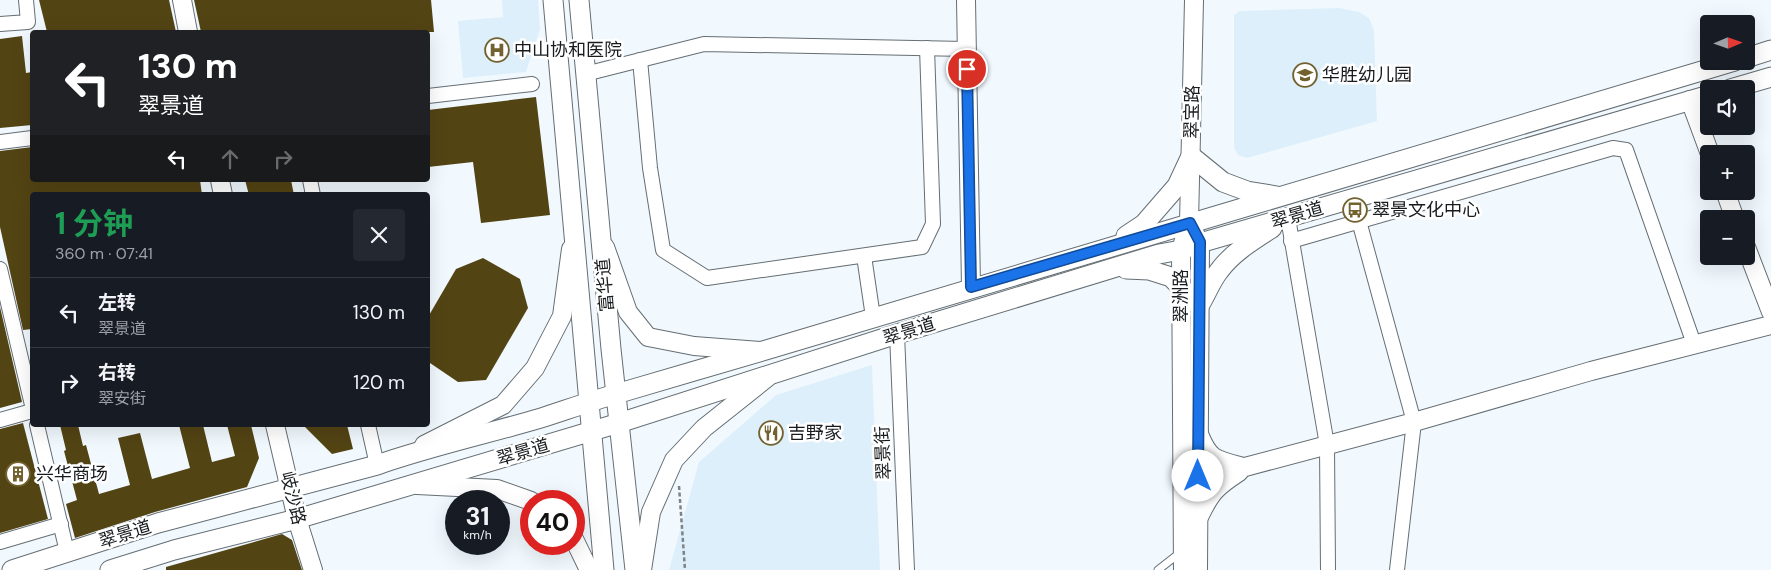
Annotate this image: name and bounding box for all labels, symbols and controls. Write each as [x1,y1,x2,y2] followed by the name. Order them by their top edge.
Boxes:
[1700,15,1755,70] north arrow
[1700,15,1755,265] map controls
[484,37,510,63] hospital icon: 中山协和医院
[514,38,622,62] place label: 中山协和医院
[138,43,238,89] text: 130 m
[946,48,988,90] pin
[55,50,120,115] icon: left
[953,55,981,83] icon: arrive
[1292,62,1318,88] school or university icon: 华胜幼儿园
[1322,63,1412,87] place label: 华胜幼儿园
[1700,80,1755,135] button: sound
[1180,85,1204,139] street label: 翠宝路
[138,91,204,120] text: 翠景道
[163,145,191,173] icon: left
[216,145,244,173] icon: ahead
[269,145,297,173] icon: right
[1700,145,1755,200] button: +
[1268,196,1326,234] street label: 翠景道
[1342,197,1368,223] bus stop icon: 翠景文化中心
[1372,198,1480,222] place label: 翠景文化中心
[55,204,133,243] text: 1 分钟
[353,209,405,261] button: close
[1700,210,1755,265] button: −
[55,243,153,264] text: 360 m · 07:41
[591,257,619,313] street label: 富华道
[1169,269,1193,323] street label: 翠洲路
[98,290,136,315] text: 左转
[55,299,83,327] icon: left
[353,300,405,325] text: 130 m
[880,312,938,350] street label: 翠景道
[98,318,146,339] text: 翠景道
[98,360,136,385] text: 右转
[55,369,83,397] icon: right
[353,370,405,395] text: 120 m
[98,388,146,409] text: 翠安街
[758,420,784,446] restaurant icon: 吉野家
[788,421,842,445] place label: 吉野家
[870,426,896,480] street label: 翠景街
[494,433,552,471] street label: 翠景道
[1171,449,1223,501] position arrow
[5,461,31,487] building icon: 兴华商场
[36,462,108,486] place label: 兴华商场
[275,469,311,527] street label: 岐沙路
[520,490,585,555] speed limit sign: 40
[465,500,489,533] text: 31
[96,515,154,553] street label: 翠景道
[463,527,492,543] text: km/h

